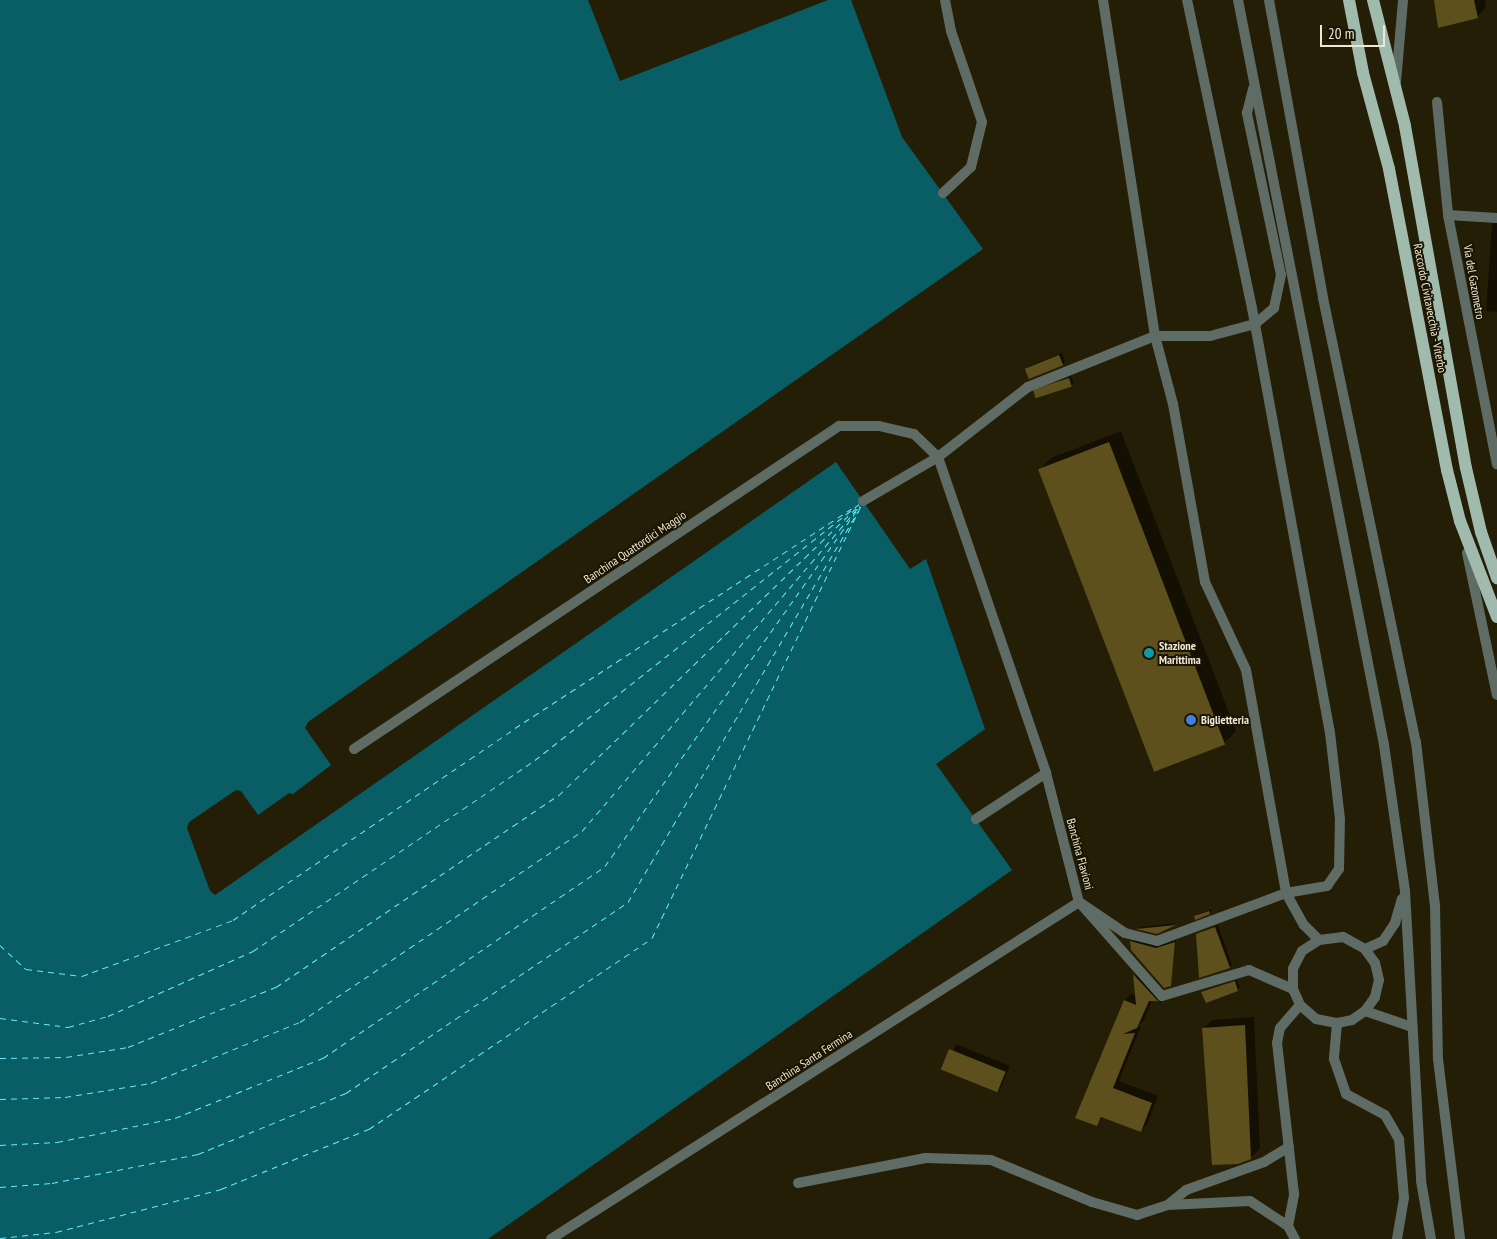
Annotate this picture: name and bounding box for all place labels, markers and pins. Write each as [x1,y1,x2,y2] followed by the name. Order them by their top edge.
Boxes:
[1159,639,1201,667] place label: Stazione Marittima
[1143,647,1155,659] marker: Stazione Marittima
[1201,713,1249,727] place label: Biglietteria
[1185,714,1197,726] marker: Biglietteria

